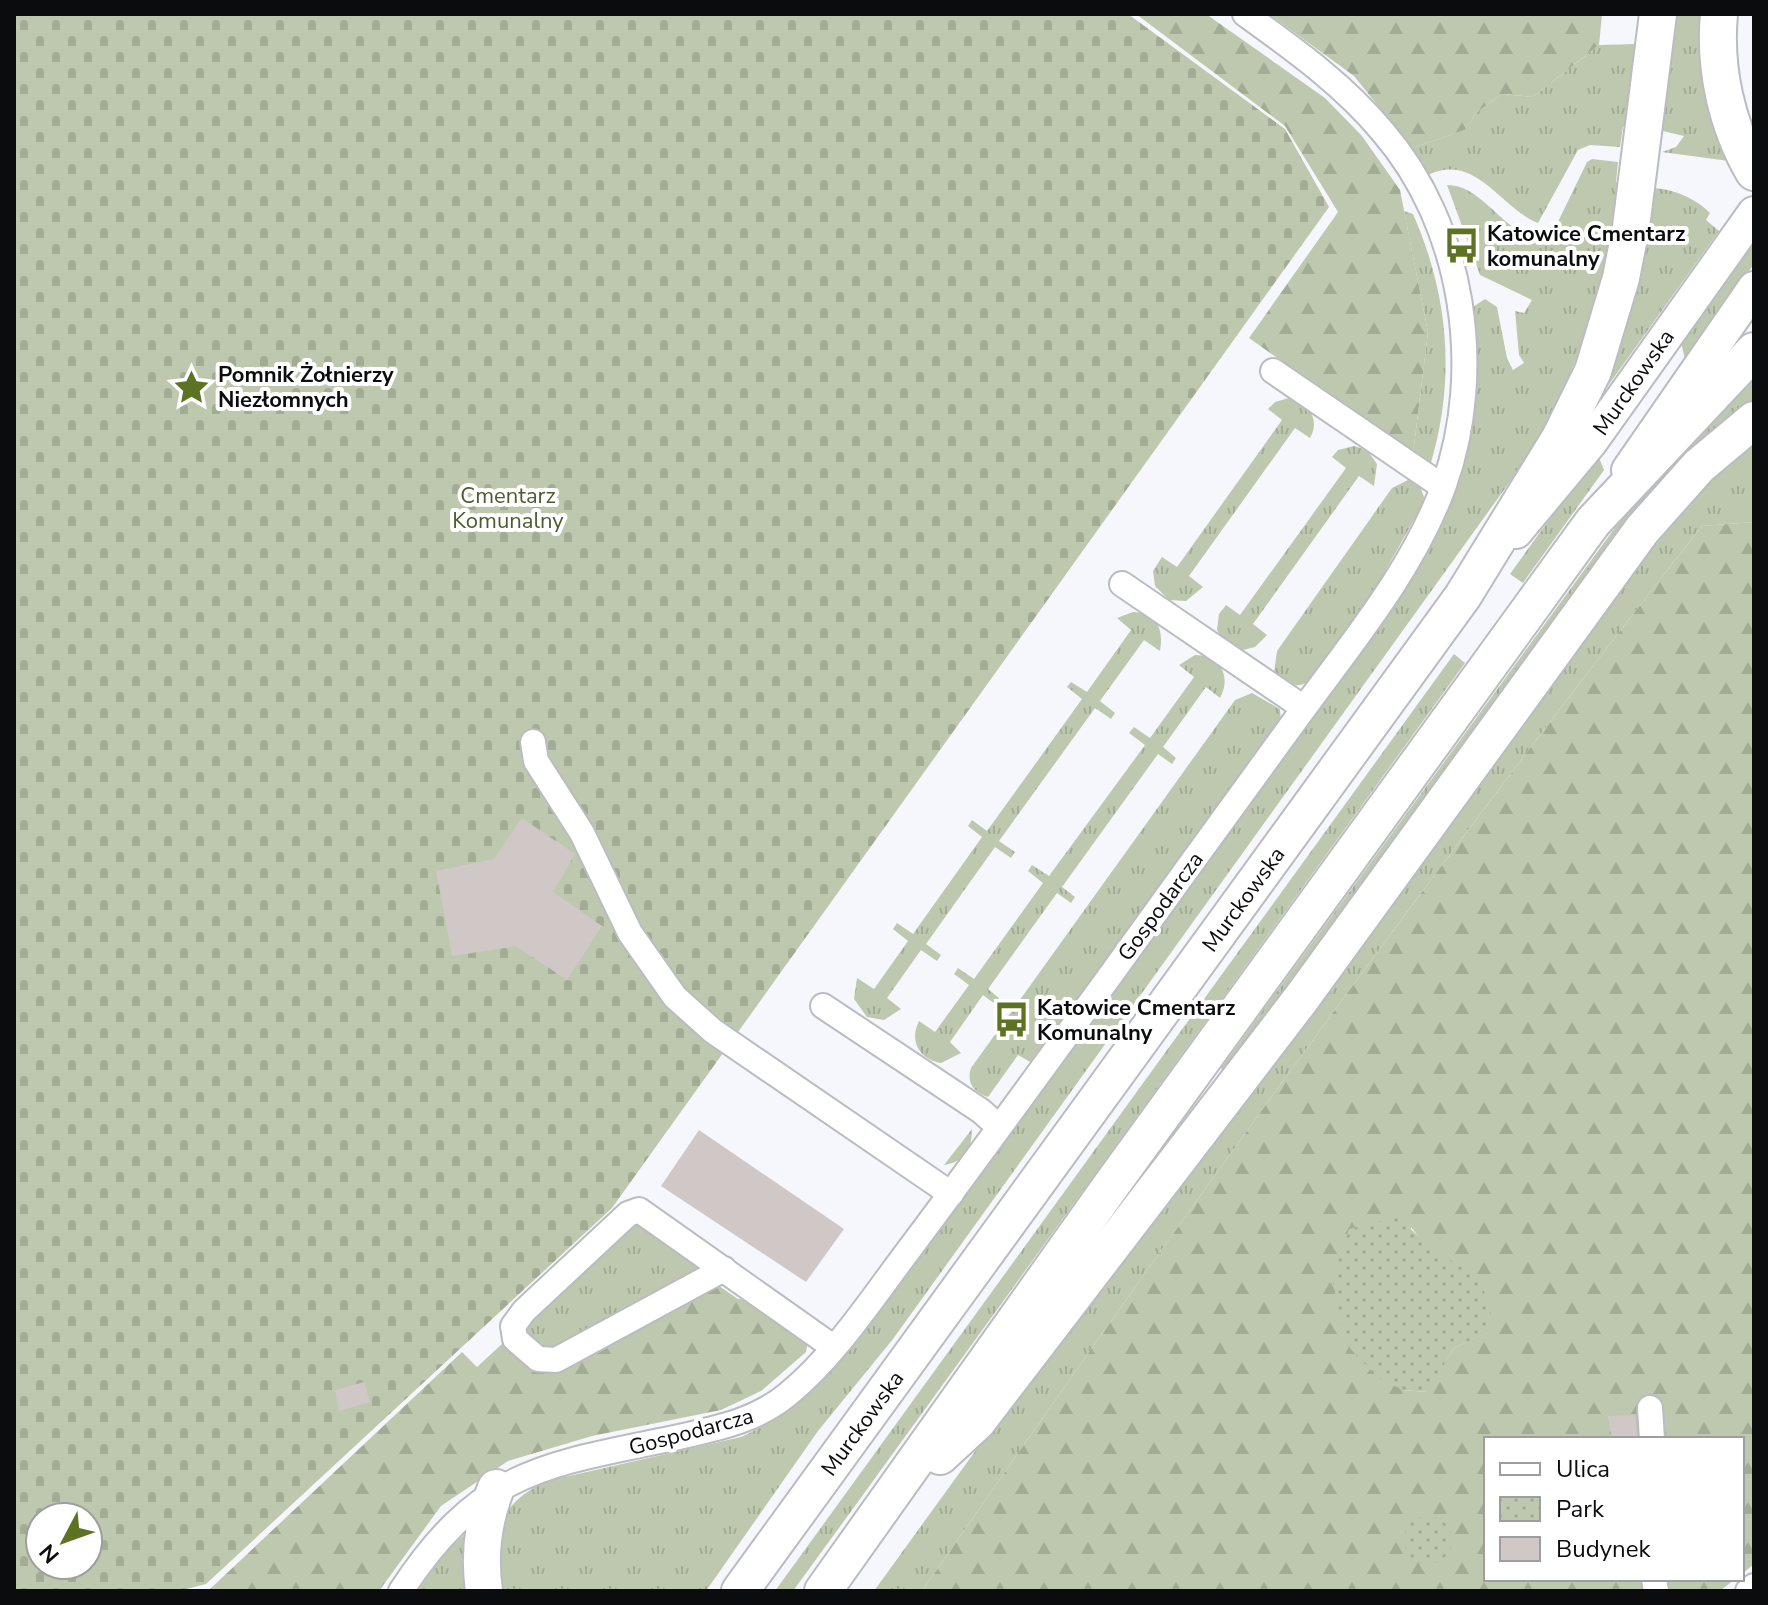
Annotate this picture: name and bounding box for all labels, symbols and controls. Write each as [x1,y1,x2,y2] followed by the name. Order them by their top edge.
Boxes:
[1487,219,1686,274] place label: Katowice Cmentarz komunalny
[1442,227,1480,265] bus stop icon: Katowice Cmentarz komunalny
[1586,323,1681,442] street label: Murckowska
[218,360,394,415] place label: Pomnik Żołnierzy Niezłomnych
[173,368,211,406] place icon: Pomnik Żołnierzy Niezłomnych
[452,481,564,536] park label: Cmentarz Komunalny
[1195,841,1292,958] street label: Murckowska
[1111,846,1211,967] street label: Gospodarcza
[1037,993,1236,1048] place label: Katowice Cmentarz Komunalny
[992,1001,1030,1039] bus stop icon: Katowice Cmentarz Komunalny
[814,1365,911,1482] street label: Murckowska
[626,1401,757,1463] street label: Gospodarcza
[1484,1437,1744,1581] legend
[1556,1453,1610,1485] text: Ulica
[1556,1493,1605,1525] text: Park
[24,1501,104,1581] north arrow
[1556,1533,1651,1565] text: Budynek
[33,1537,66,1570] text: N

